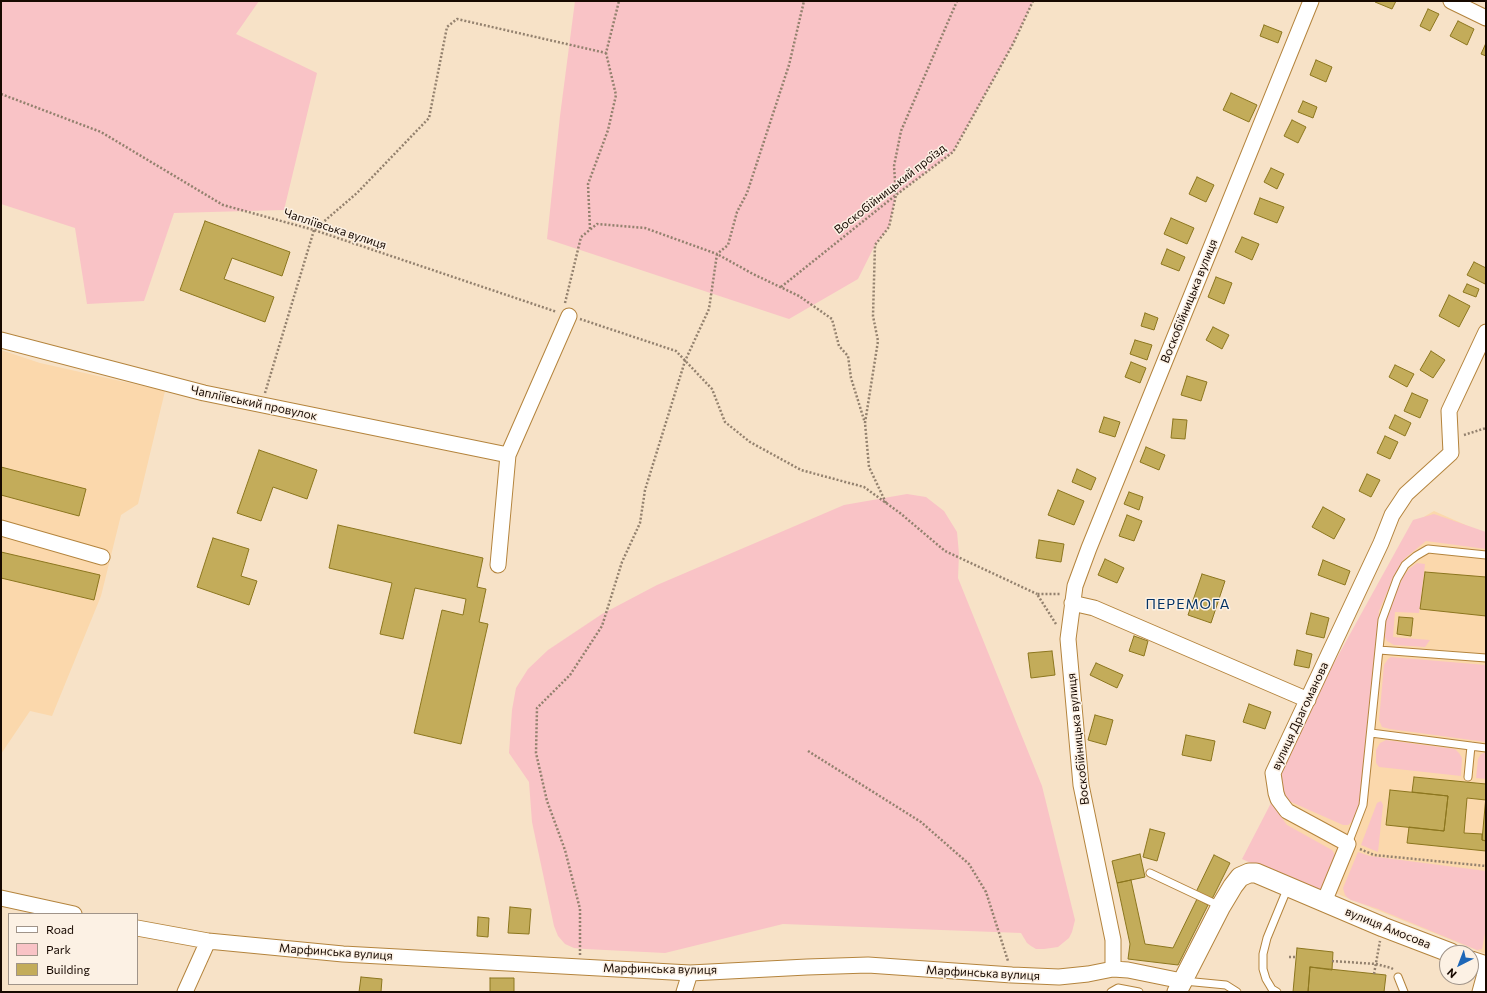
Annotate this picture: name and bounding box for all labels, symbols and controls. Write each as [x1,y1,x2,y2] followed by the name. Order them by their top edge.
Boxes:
[831,141,949,237] street label: Воскобійницький проїзд
[282,206,388,252] street label: Чапліївська вулиця
[1158,237,1220,365] street label: Воскобійницька вулиця
[189,383,319,423] street label: Чапліївський провулок
[1146,596,1230,612] district label: ПЕРЕМОГА
[1269,660,1331,772] street label: вулиця Драгоманова
[1064,672,1092,806] street label: Воскобійницька вулиця
[1343,904,1433,952] street label: вулиця Амосова
[8,913,138,985] legend
[46,922,74,936] text: Road
[279,941,393,963] street label: Марфинська вулиця
[46,942,71,956] text: Park
[1439,945,1479,985] north arrow
[603,961,717,977] street label: Марфинська вулиця
[46,962,90,976] text: Building
[926,963,1040,983] street label: Марфинська вулиця
[1444,966,1459,981] text: N

